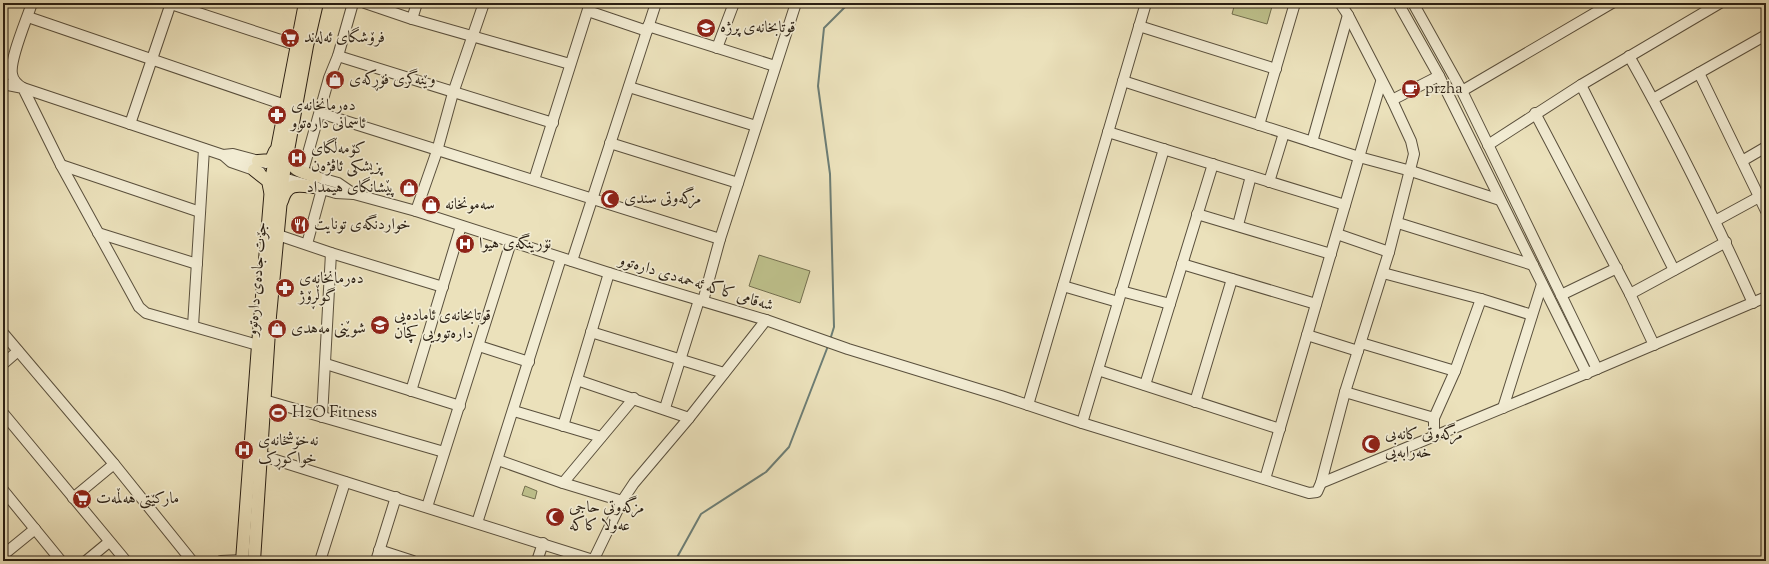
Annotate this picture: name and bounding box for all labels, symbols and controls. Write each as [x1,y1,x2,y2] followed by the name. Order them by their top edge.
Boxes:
[695,17,717,39] school or university icon: قوتابخانەی پرژە
[720,17,796,40] place label: قوتابخانەی پرژە
[304,26,385,50] place label: فرۆشگای ئەلەند
[279,27,301,49] supermarket icon: فرۆشگای ئەلەند
[349,68,436,92] place label: وێنەگری فۆڕکەی
[324,69,346,91] shop icon: وێنەگری فۆڕکەی
[1400,78,1422,100] cafe icon: przha
[1425,78,1463,101] place label: przha
[289,95,367,136] place label: دەرمانخانەی ئاسمانی دارەتوو
[266,104,288,126] pharmacy icon: دەرمانخانەی ئاسمانی دارەتوو
[311,137,384,179] place label: کۆمەڵگای پزیشکی ئاڤژەن
[286,147,308,169] hospital icon: کۆمەڵگای پزیشکی ئاڤژەن
[306,176,395,200] place label: پێشانگای هیمداد
[398,177,420,199] shop icon: پێشانگای هیمداد
[624,186,701,211] place label: مزگەوتی سندی
[599,188,621,210] mosque icon: مزگەوتی سندی
[420,194,442,216] shop icon: سەمونخانە
[445,194,495,217] place label: سەمونخانە
[289,214,311,236] restaurant icon: خواردنگەی تونایت
[314,214,411,237] place label: خواردنگەی تونایت
[241,221,274,339] street label: جۆت جادەی دارەتوو
[454,233,476,255] hospital icon: نۆرینگەی هیوا
[479,233,551,256] place label: نۆرینگەی هیوا
[614,249,776,318] street label: شەقامی کاکە ئەحمەدی دارەتوو
[297,268,364,310] place label: دەرمانخانەی گوڵڕۆژ
[274,277,296,299] pharmacy icon: دەرمانخانەی گوڵڕۆژ
[394,305,491,346] place label: قوتابخانەی ئامادەیی دارەتوویی کچان
[369,314,391,336] school or university icon: قوتابخانەی ئامادەیی دارەتوویی کچان
[266,318,288,340] shop icon: شوێنی مەهدی
[291,318,366,341] place label: شوێنی مەهدی
[267,402,289,424] sports icon: H2O Fitness
[292,402,377,425] place label: H2O Fitness
[1385,422,1463,465] place label: مزگەوتی کانەبی خەرابەیی
[258,430,319,471] place label: نەخۆشخانەی خواکوڕک
[1360,433,1382,455] mosque icon: مزگەوتی کانەبی خەرابەیی
[233,439,255,461] hospital icon: نەخۆشخانەی خواکوڕک
[71,488,93,510] supermarket icon: مارکێتی هەڵمەت
[96,488,179,511] place label: مارکێتی هەڵمەت
[569,495,644,538] place label: مزگەوتی حاجی عەولا کاکە
[544,506,566,528] mosque icon: مزگەوتی حاجی عەولا کاکە

